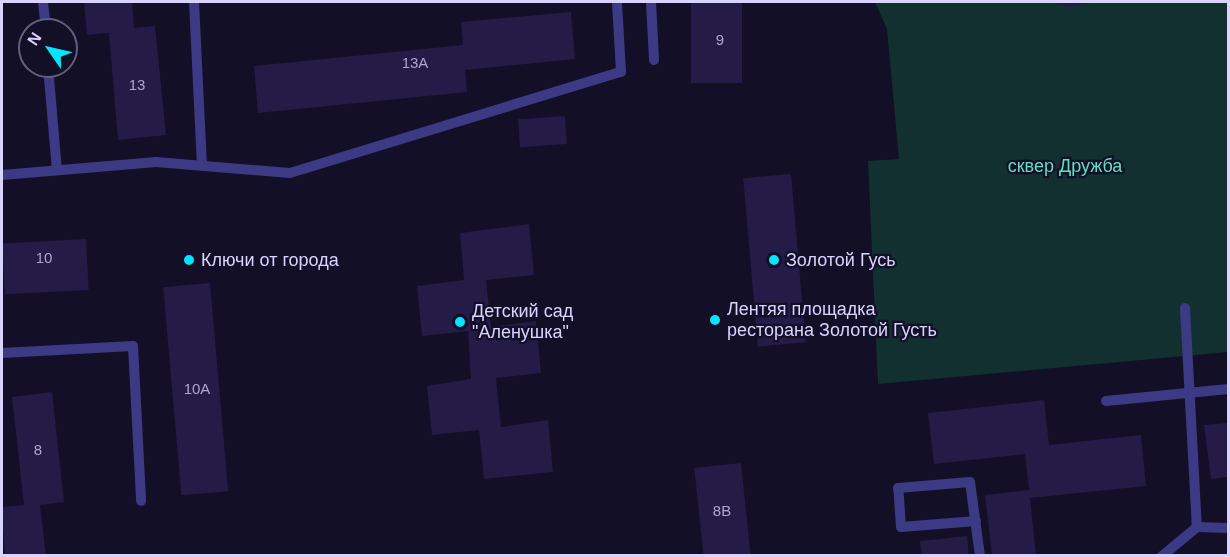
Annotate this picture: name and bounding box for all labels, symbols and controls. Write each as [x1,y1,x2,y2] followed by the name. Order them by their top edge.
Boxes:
[18,18,78,78] north arrow
[24,29,45,48] text: N
[716,31,724,49] house number: 9
[402,54,428,72] house number: 13А
[129,76,145,94] house number: 13
[1008,155,1122,177] park label: сквер Дружба
[36,249,52,267] house number: 10
[201,249,339,271] place label: Ключи от города
[786,249,896,271] place label: Золотой Гусь
[182,253,196,267] marker: Ключи от города
[767,253,781,267] marker: Золотой Гусь
[727,299,937,342] place label: Лентяя площадка ресторана Золотой Густь
[472,301,573,344] place label: Детский сад "Аленушка"
[708,313,722,327] marker: Лентяя площадка ресторана Золотой Густь
[453,315,467,329] marker: Детский сад "Аленушка"
[184,380,210,398] house number: 10А
[34,441,42,459] house number: 8
[713,502,731,520] house number: 8В

